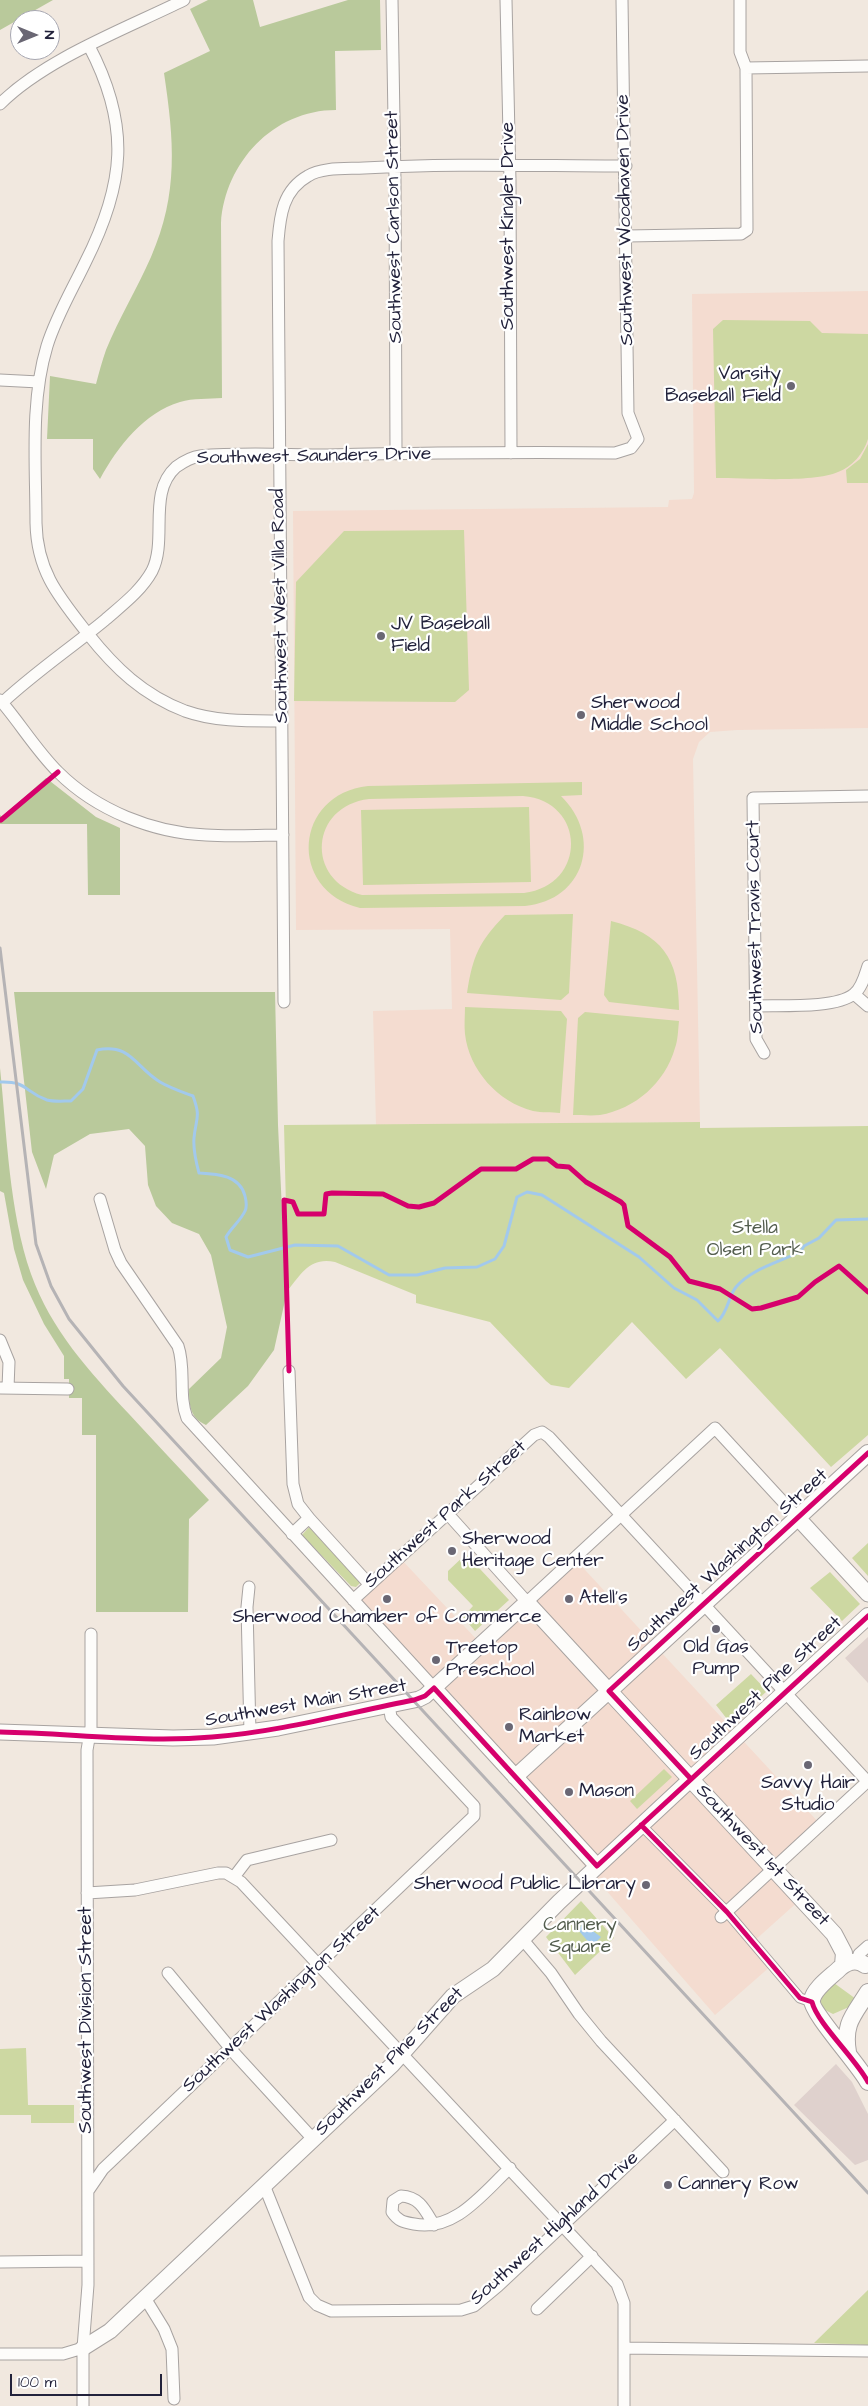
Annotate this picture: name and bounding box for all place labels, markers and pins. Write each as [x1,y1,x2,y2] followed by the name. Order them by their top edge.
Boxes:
[665,364,781,408] place label: Varsity Baseball Field
[785,380,797,392] marker: Varsity Baseball Field
[391,614,490,658] place label: JV Baseball Field
[375,630,387,642] marker: JV Baseball Field
[591,693,708,737] place label: Sherwood Middle School
[575,709,587,721] marker: Sherwood Middle School
[462,1529,604,1573] place label: Sherwood Heritage Center
[446,1545,458,1557] marker: Sherwood Heritage Center
[579,1588,628,1610] place label: Atell's
[381,1593,393,1605] marker: Sherwood Chamber of Commerce
[563,1593,575,1605] marker: Atell's
[232,1607,542,1629] place label: Sherwood Chamber of Commerce
[710,1623,722,1635] marker: Old Gas Pump
[683,1637,749,1681] place label: Old Gas Pump
[446,1638,534,1682] place label: Treetop Preschool
[430,1654,442,1666] marker: Treetop Preschool
[519,1705,591,1749] place label: Rainbow Market
[503,1721,515,1733] marker: Rainbow Market
[802,1759,814,1771] marker: Savvy Hair Studio
[761,1773,855,1817] place label: Savvy Hair Studio
[579,1781,634,1803] place label: Mason
[563,1786,575,1798] marker: Mason
[414,1874,636,1896] place label: Sherwood Public Library
[640,1879,652,1891] marker: Sherwood Public Library
[678,2174,799,2196] place label: Cannery Row
[662,2179,674,2191] marker: Cannery Row

